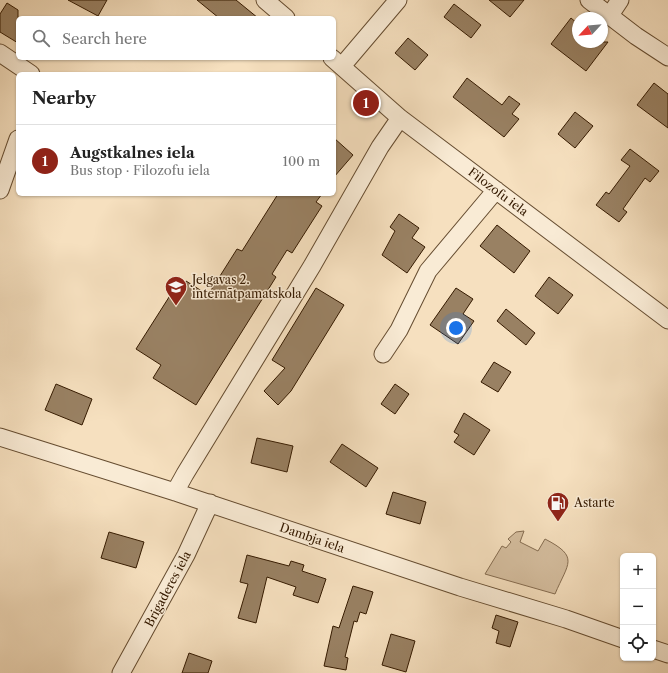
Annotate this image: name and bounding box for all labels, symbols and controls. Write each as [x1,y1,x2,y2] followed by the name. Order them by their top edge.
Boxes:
[572,12,608,48] north arrow
[16,16,336,60] search box
[30,27,52,49] icon: search
[62,29,147,48] text: Search here
[32,88,96,108] text: Nearby
[353,88,379,118] pin: 1
[70,143,195,162] text: Augstkalnes iela
[42,153,48,169] text: 1
[282,153,320,169] text: 100 m
[70,162,210,178] text: Bus stop · Filozofu iela
[465,164,532,219] street label: Filozofu iela
[190,272,302,301] place label: Jelgavas 2. internātpamatskola
[163,274,189,307] school or university icon: Jelgavas 2. internātpamatskola
[446,318,466,338] your location
[545,490,571,523] fuel station icon: Astarte
[573,495,615,510] place label: Astarte
[278,519,347,556] street label: Dambja iela
[141,548,194,629] street label: Brigaderes iela
[620,553,656,661] map controls
[620,553,656,589] button: +
[620,589,656,625] button: −
[620,625,656,661] button: locate

